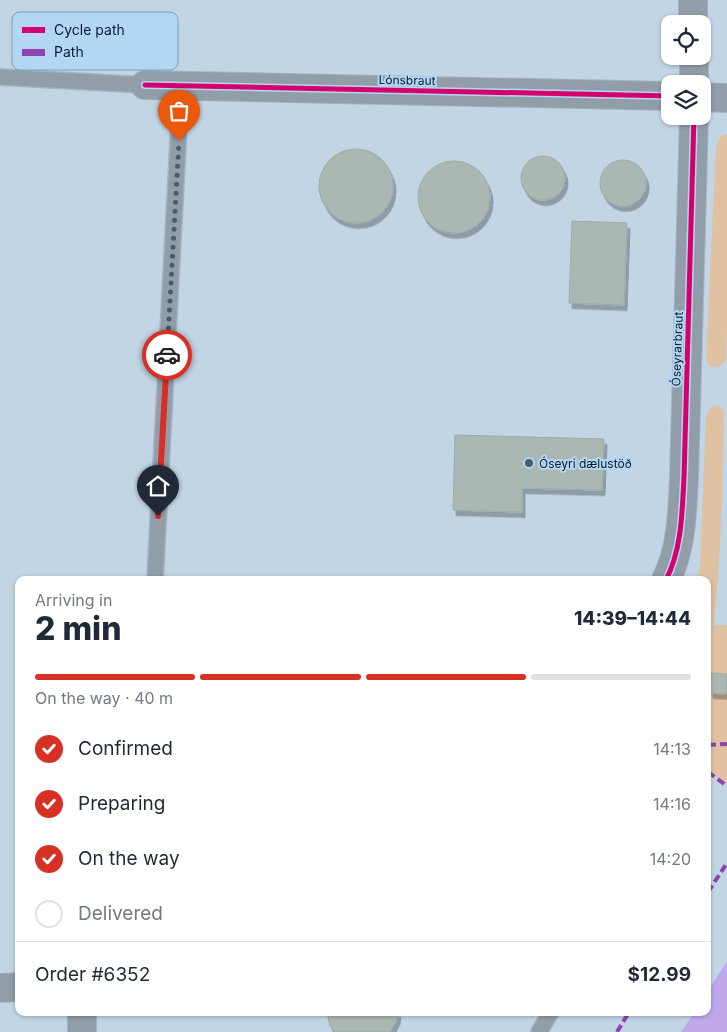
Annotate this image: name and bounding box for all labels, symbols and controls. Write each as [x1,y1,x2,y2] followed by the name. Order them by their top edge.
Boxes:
[12,12,178,70] legend
[661,15,711,125] map controls
[661,15,711,65] button: locate
[54,21,125,38] text: Cycle path
[54,43,84,60] text: Path
[378,72,436,88] street label: Lónsbraut
[661,75,711,125] button: layers
[158,90,200,141] pin
[165,97,193,125] icon: bag
[668,311,686,387] street label: Óseyrarbraut
[142,330,192,380] courier
[153,341,181,369] icon: car
[539,456,632,471] place label: Óseyri dælustöð
[523,457,535,469] marker: Óseyri dælustöð
[137,465,179,516] pin
[144,472,172,500] icon: home
[35,590,112,610] text: Arriving in
[574,607,691,630] text: 14:39–14:44
[35,609,121,648] text: 2 min
[35,688,173,708] text: On the way · 40 m
[35,735,63,763] icon: check
[78,737,173,760] text: Confirmed
[653,739,691,759] text: 14:13
[35,790,63,818] icon: check
[78,792,165,815] text: Preparing
[653,794,691,814] text: 14:16
[35,845,63,873] icon: check
[78,847,180,870] text: On the way
[650,849,691,869] text: 14:20
[78,902,163,925] text: Delivered
[35,963,150,986] text: Order #6352
[628,963,691,986] text: $12.99

